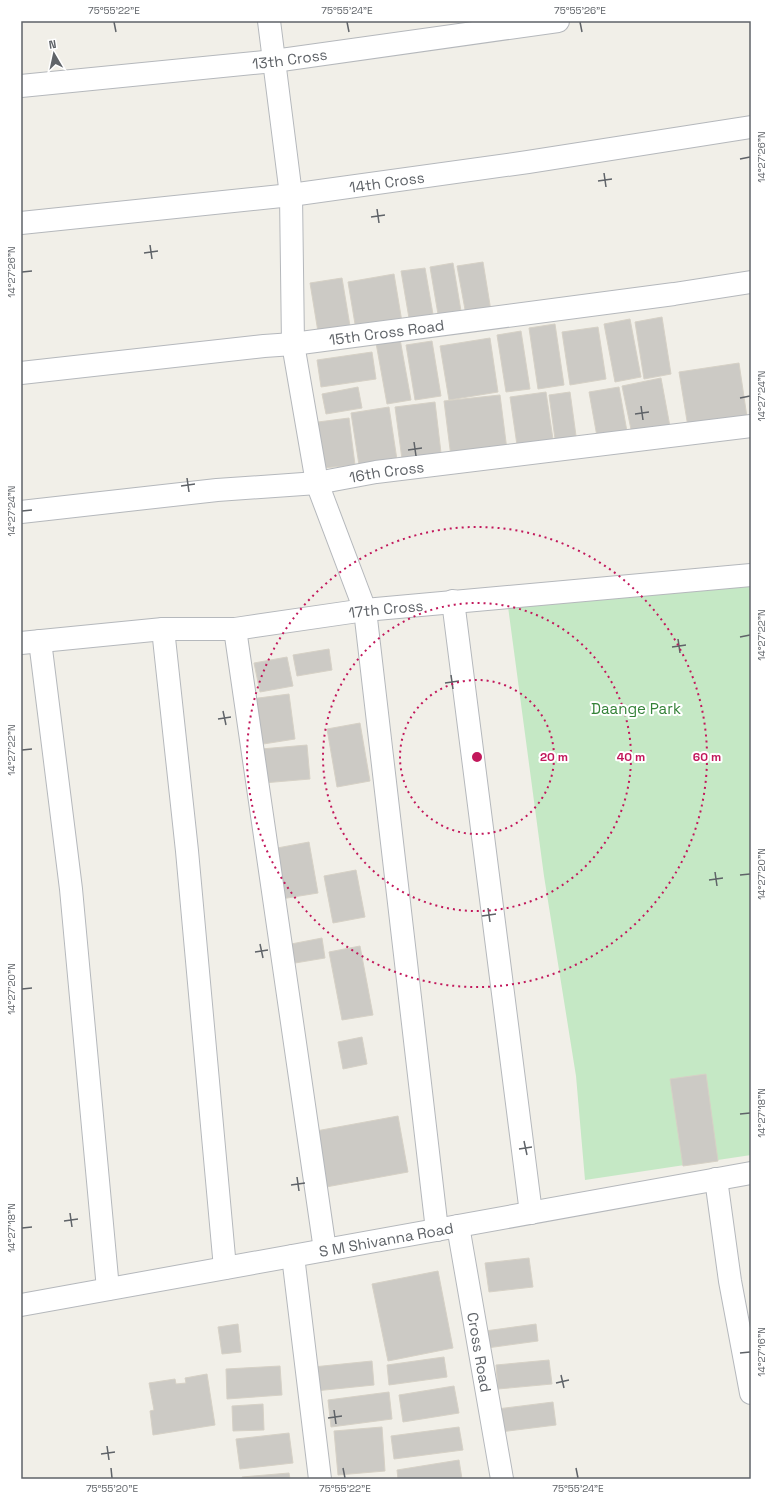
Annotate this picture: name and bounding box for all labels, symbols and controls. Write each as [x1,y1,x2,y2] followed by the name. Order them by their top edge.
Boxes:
[88,4,140,17] text: 75°55'22"E
[321,4,373,17] text: 75°55'24"E
[554,4,606,17] text: 75°55'26"E
[34,34,74,74] north arrow
[48,37,57,52] text: N
[251,44,328,73] street label: 13th Cross
[755,131,768,183] text: 14°27'26"N
[348,167,426,196] street label: 14th Cross
[5,246,18,298] text: 14°27'26"N
[328,315,445,349] street label: 15th Cross Road
[755,371,768,421] text: 14°27'24"N
[347,457,425,486] street label: 16th Cross
[5,486,18,536] text: 14°27'24"N
[347,595,424,622] street label: 17th Cross
[755,609,768,661] text: 14°27'22"N
[591,699,681,718] park label: Daange Park
[5,724,18,776] text: 14°27'22"N
[540,749,568,765] text: 20 m
[617,749,645,765] text: 40 m
[693,749,721,765] text: 60 m
[470,750,484,764] centre of rings
[755,848,768,900] text: 14°27'20"N
[5,963,18,1015] text: 14°27'20"N
[755,1088,768,1138] text: 14°27'18"N
[5,1203,18,1253] text: 14°27'18"N
[317,1218,455,1260] street label: S M Shivanna Road
[464,1311,496,1394] street label: Cross Road
[755,1327,768,1377] text: 14°27'16"N
[86,1482,138,1495] text: 75°55'20"E
[319,1482,371,1495] text: 75°55'22"E
[552,1482,604,1495] text: 75°55'24"E

